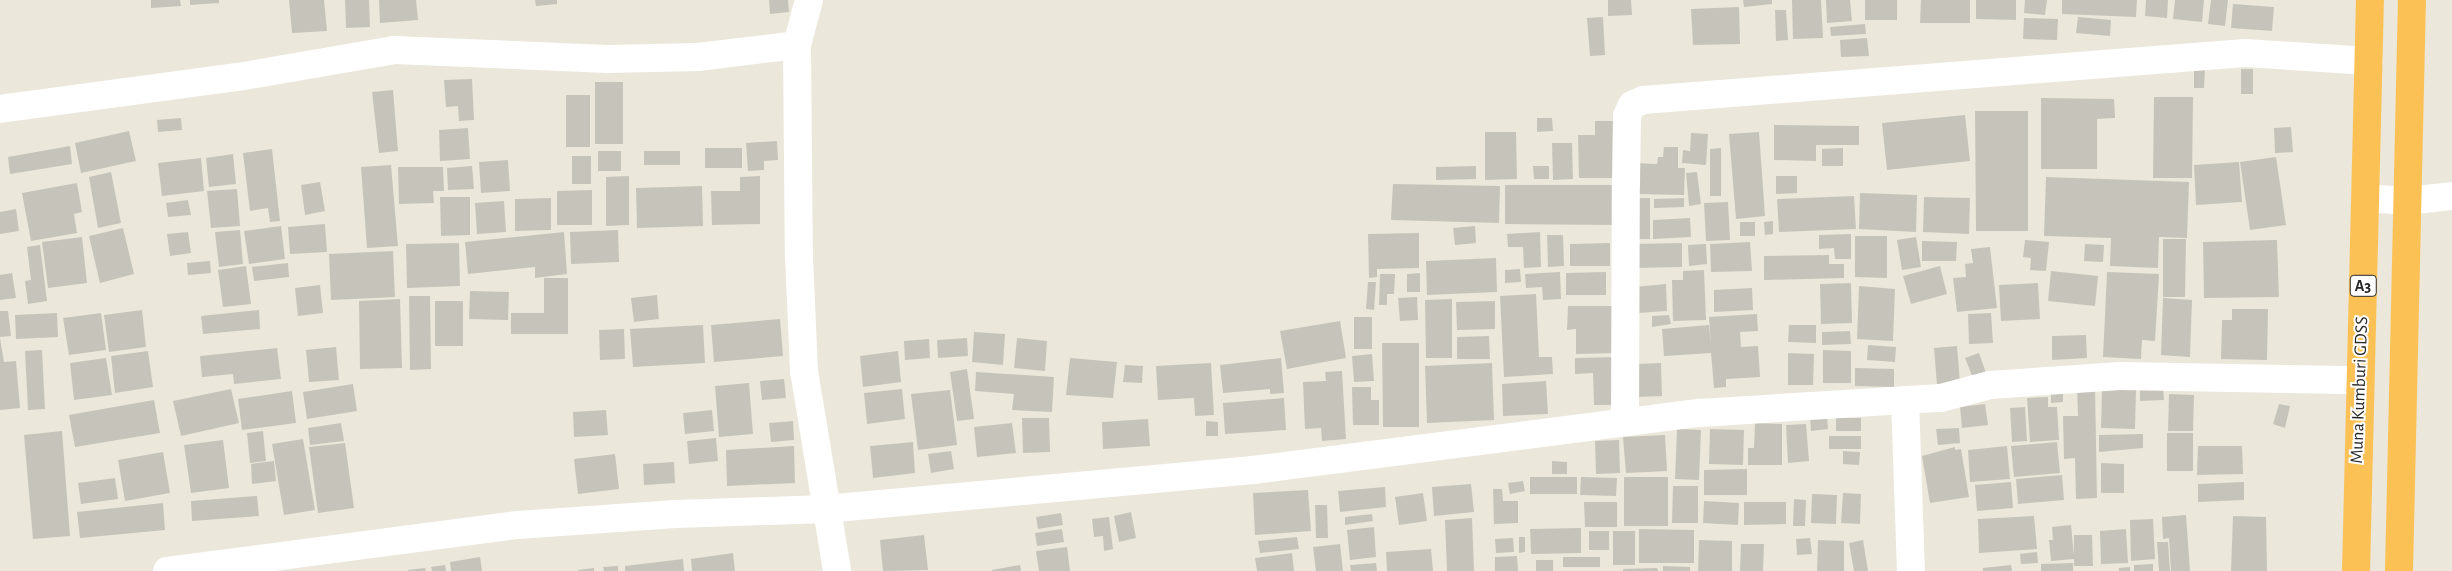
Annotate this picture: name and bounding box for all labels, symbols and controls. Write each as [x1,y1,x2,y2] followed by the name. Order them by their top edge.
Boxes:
[2349,272,2377,300] road number: A3
[2347,316,2373,464] street label: Muna Kumburi GDSS

